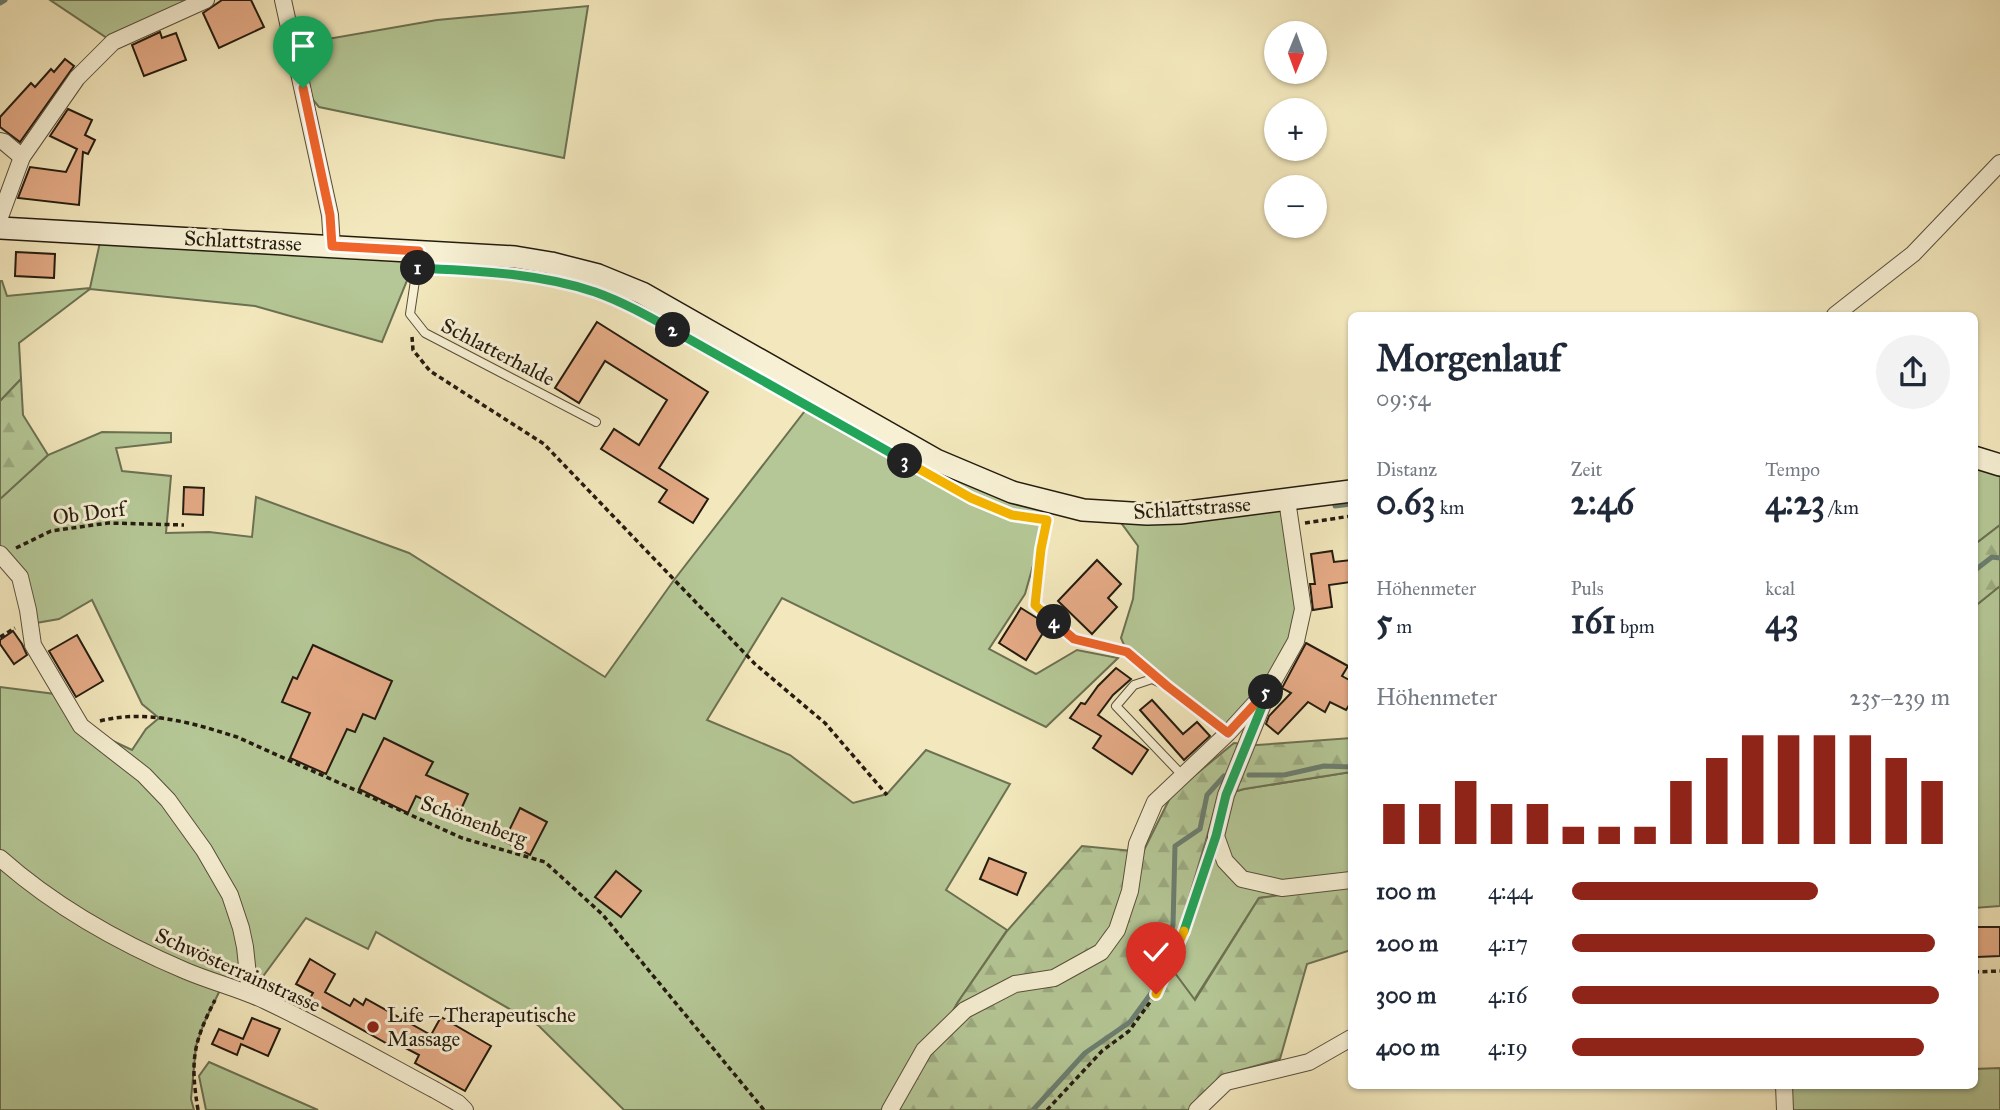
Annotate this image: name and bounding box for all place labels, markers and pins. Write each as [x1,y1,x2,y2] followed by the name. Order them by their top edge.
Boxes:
[273,16,333,88] pin
[400,250,436,286] pin: 1
[656,312,690,348] pin: 2
[888,444,922,478] pin: 3
[1036,604,1072,640] pin: 4
[1248,674,1284,710] pin: 5
[1126,922,1186,994] pin
[387,1002,576,1052] place label: Life – Therapeutische Massage
[365,1019,381,1035] marker: Life – Therapeutische Massage

